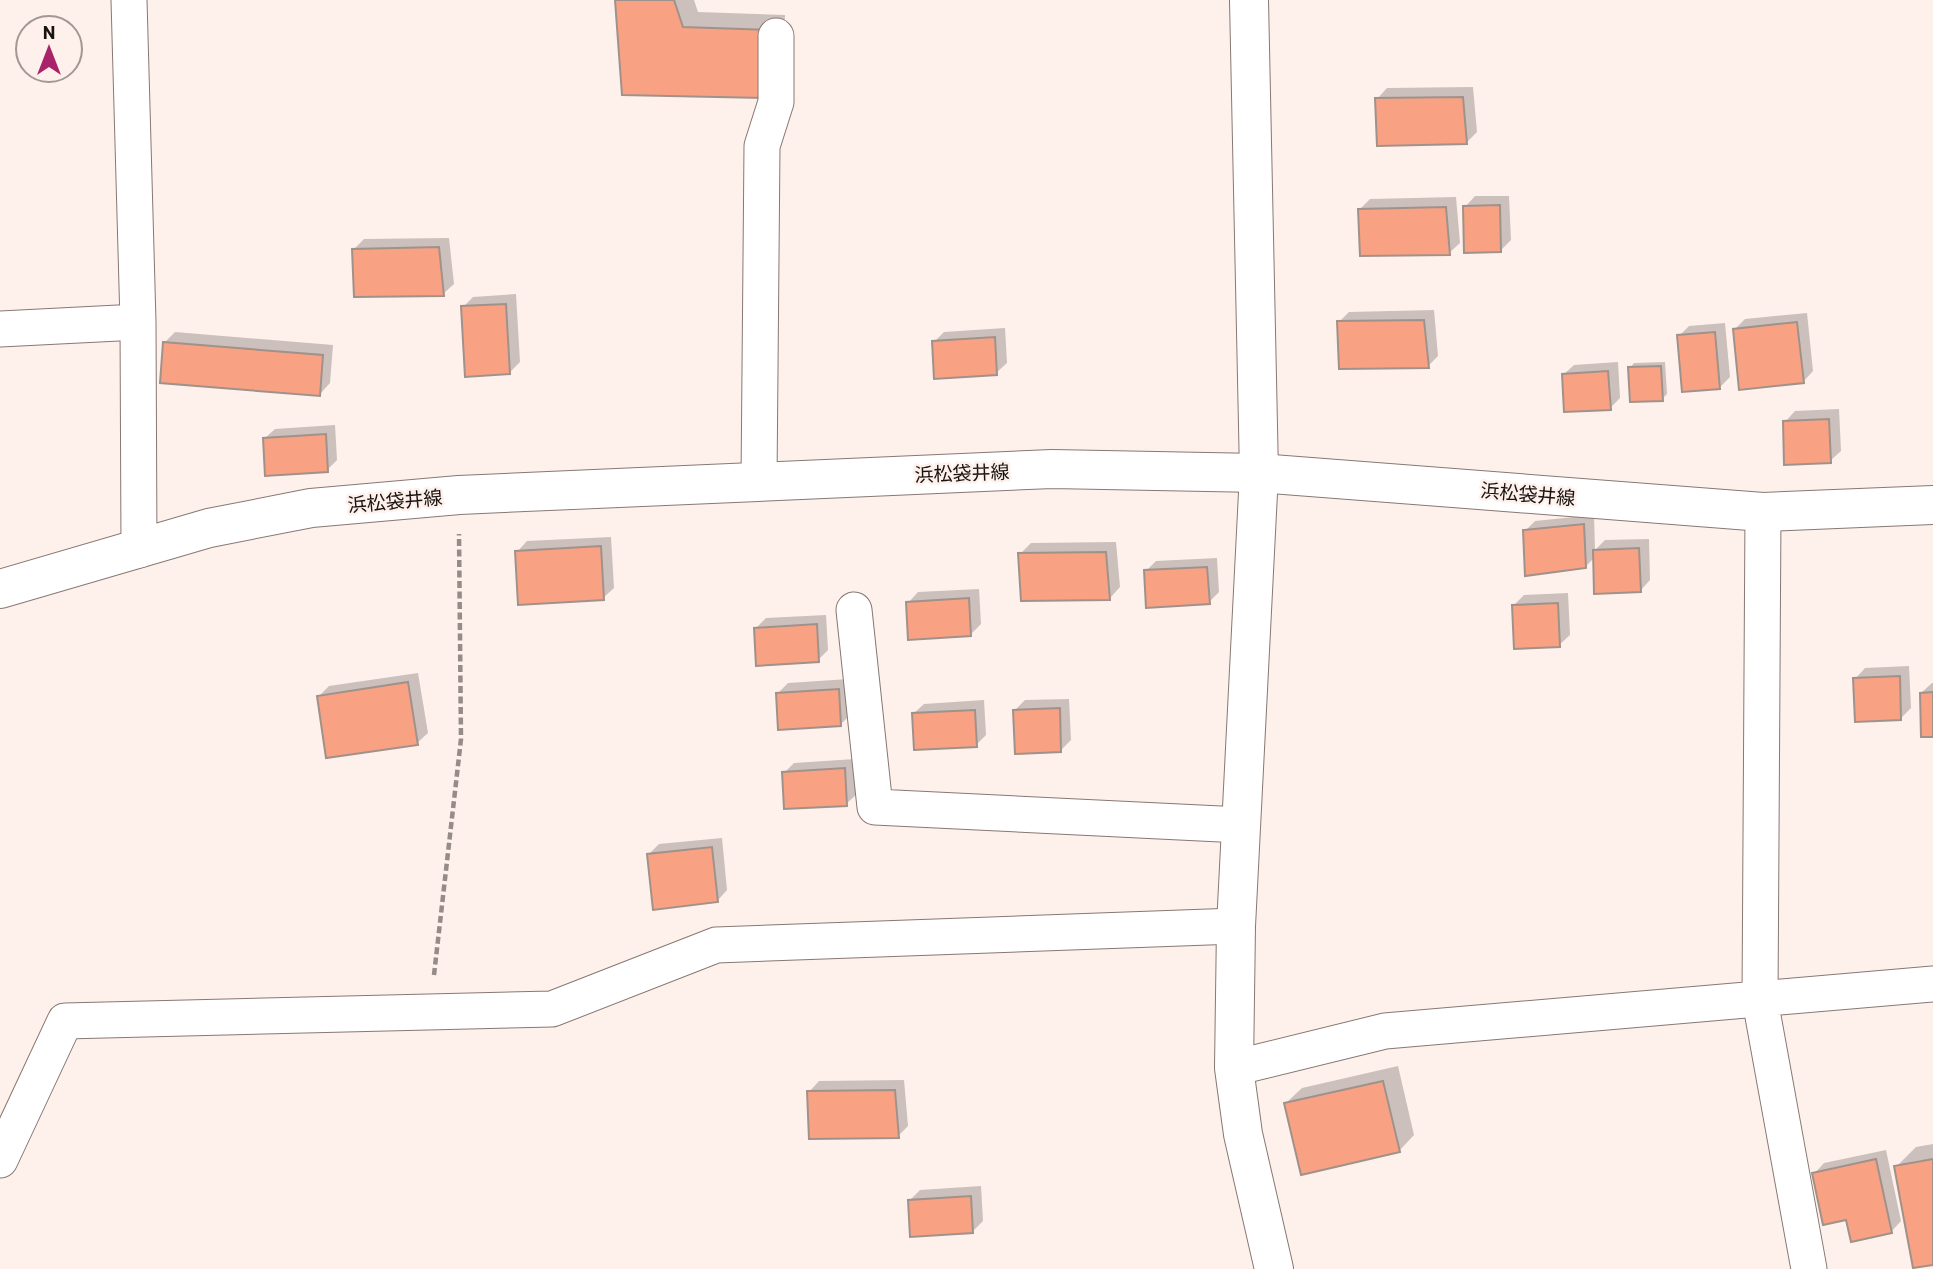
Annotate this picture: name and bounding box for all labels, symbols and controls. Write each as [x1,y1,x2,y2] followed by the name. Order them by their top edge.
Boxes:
[14,14,84,84] north arrow
[43,20,55,43] text: N
[914,459,1010,486] street label: 浜松袋井線
[1480,478,1576,509] street label: 浜松袋井線
[347,485,443,516] street label: 浜松袋井線

